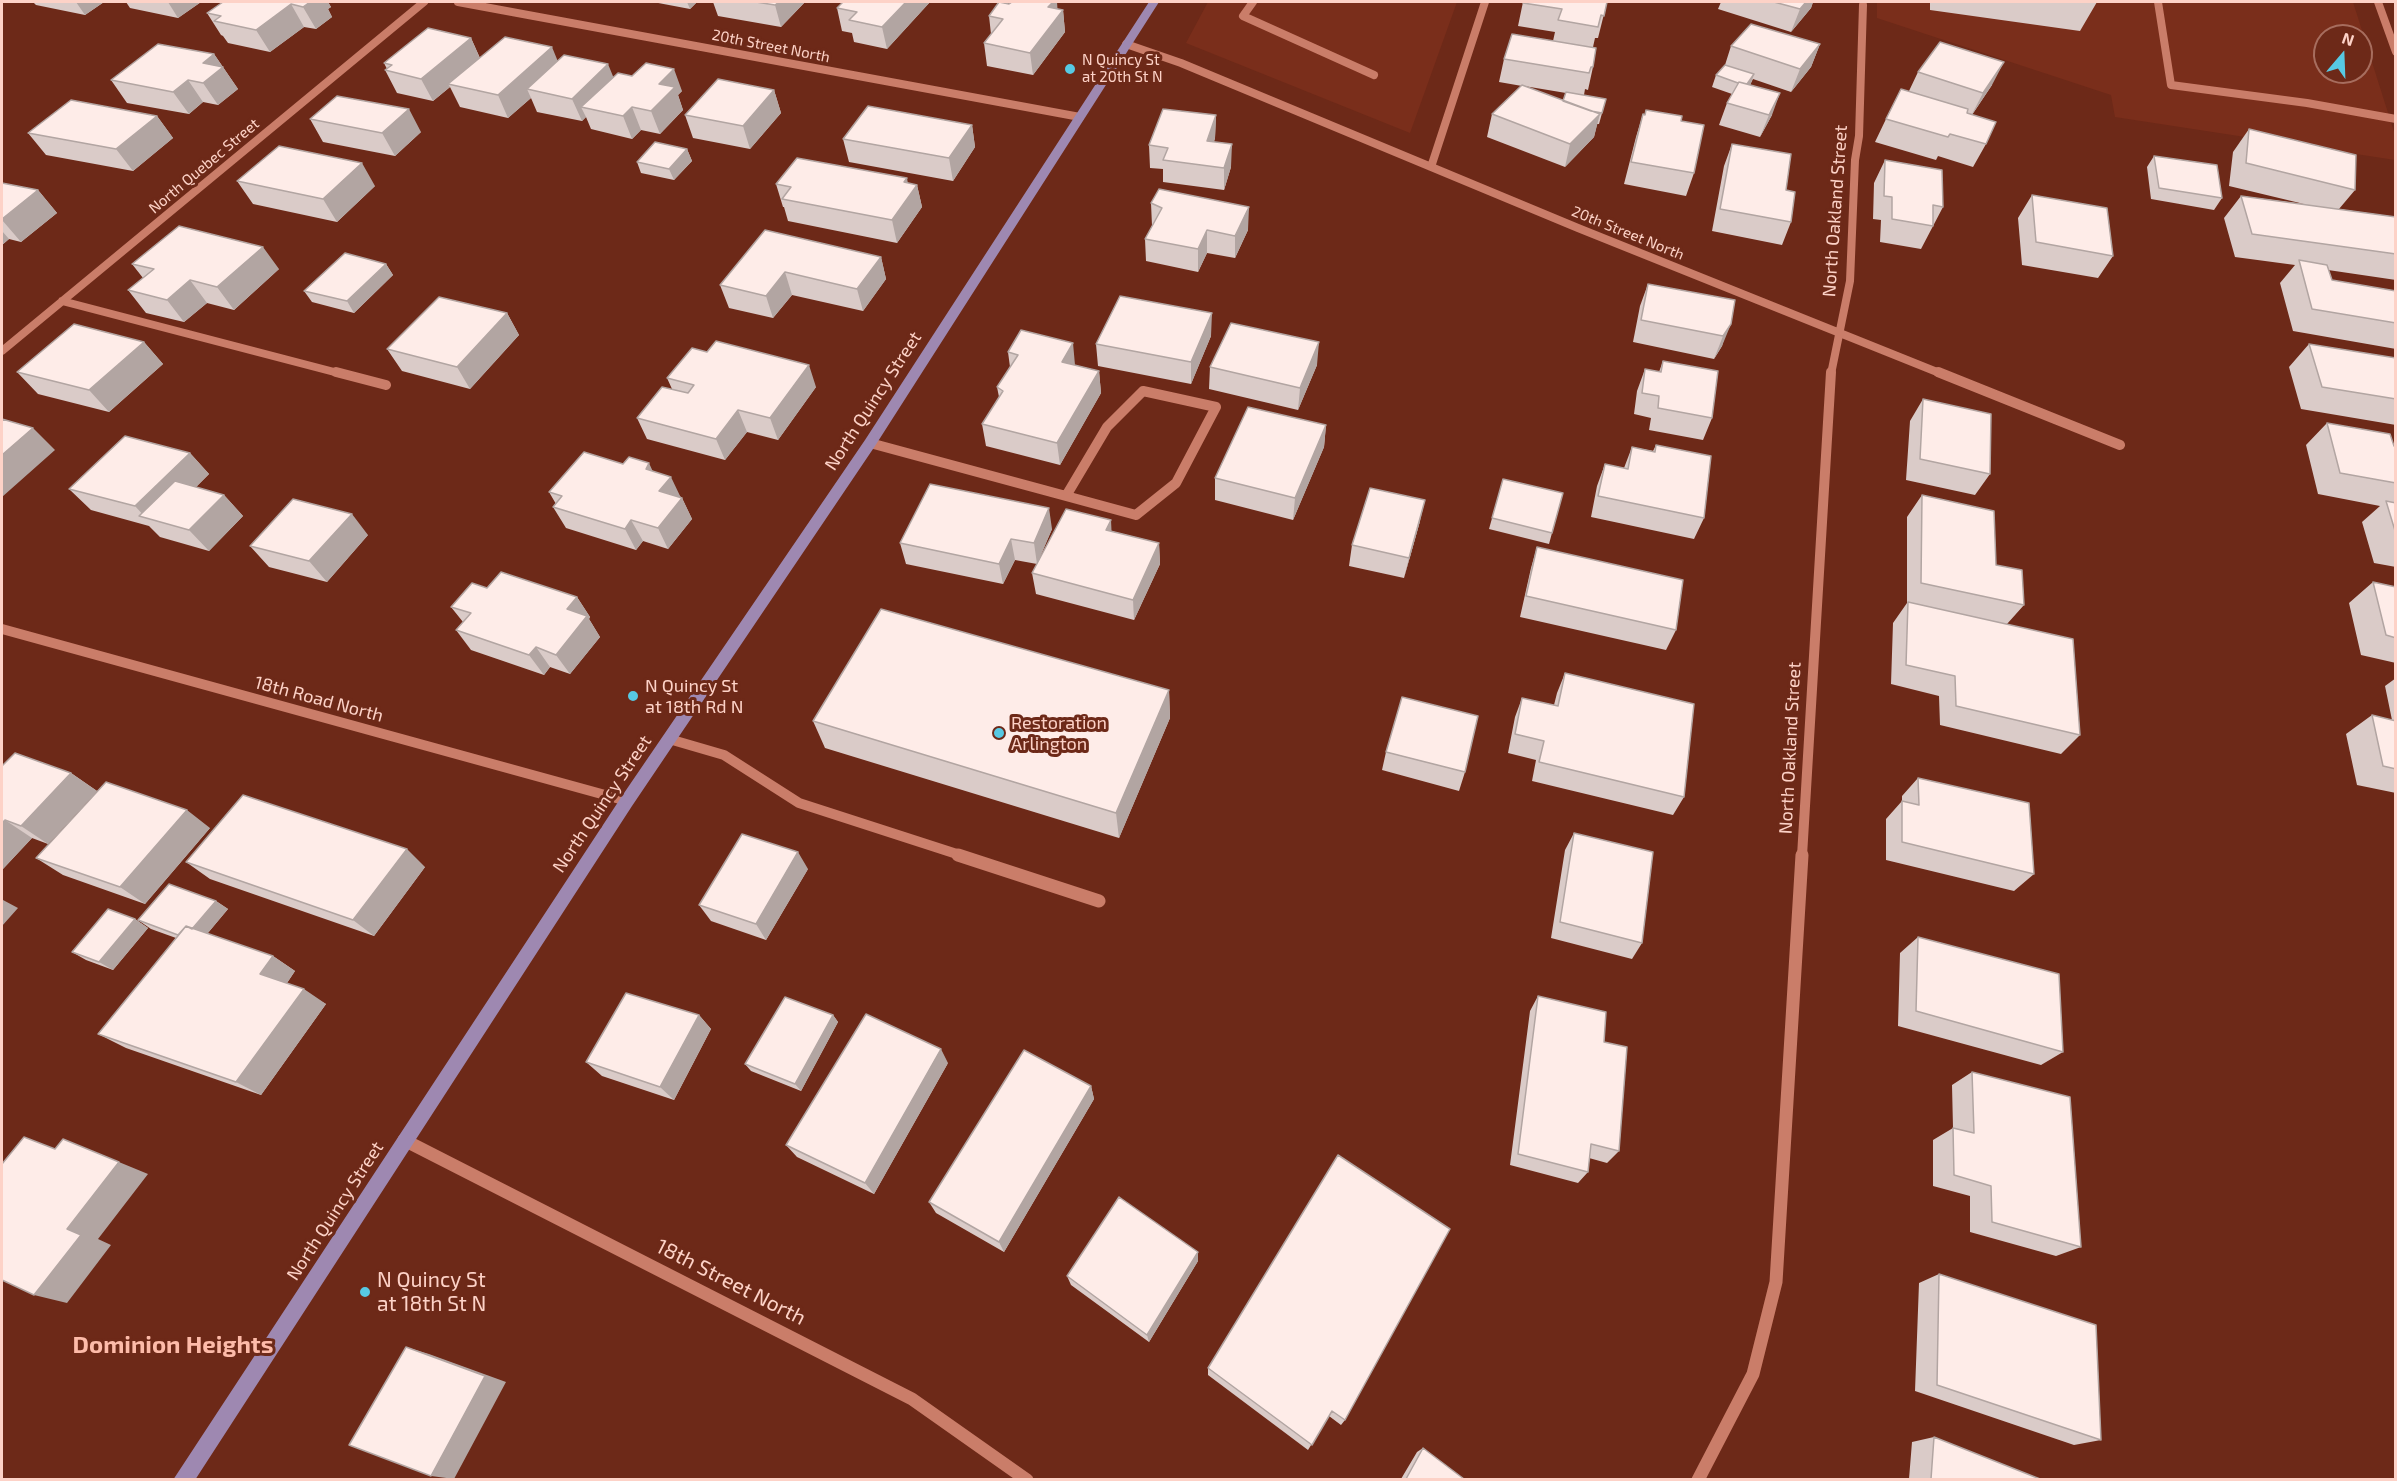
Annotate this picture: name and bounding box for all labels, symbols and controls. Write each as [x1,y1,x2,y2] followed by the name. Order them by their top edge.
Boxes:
[2313,24,2373,84] north arrow
[710,26,832,66] street label: 20th Street North
[2340,28,2357,49] text: N
[1082,51,1163,86] place label: N Quincy St at 20th St N
[1063,62,1077,76] marker: N Quincy St at 20th St N
[145,115,263,217] street label: North Quebec Street
[1818,124,1852,298] street label: North Oakland Street
[1569,202,1687,264] street label: 20th Street North
[820,328,926,474] street label: North Quincy Street
[1775,661,1805,835] street label: North Oakland Street
[252,671,386,727] street label: 18th Road North
[645,675,743,718] place label: N Quincy St at 18th Rd N
[626,689,640,703] marker: N Quincy St at 18th Rd N
[1011,712,1107,754] place label: Restoration Arlington
[992,726,1006,740] marker: Restoration Arlington
[548,731,656,877] street label: North Quincy Street
[282,1138,388,1284] street label: North Quincy Street
[652,1233,810,1331] street label: 18th Street North
[377,1267,486,1317] place label: N Quincy St at 18th St N
[358,1285,372,1299] marker: N Quincy St at 18th St N
[73,1331,273,1359] district label: Dominion Heights

